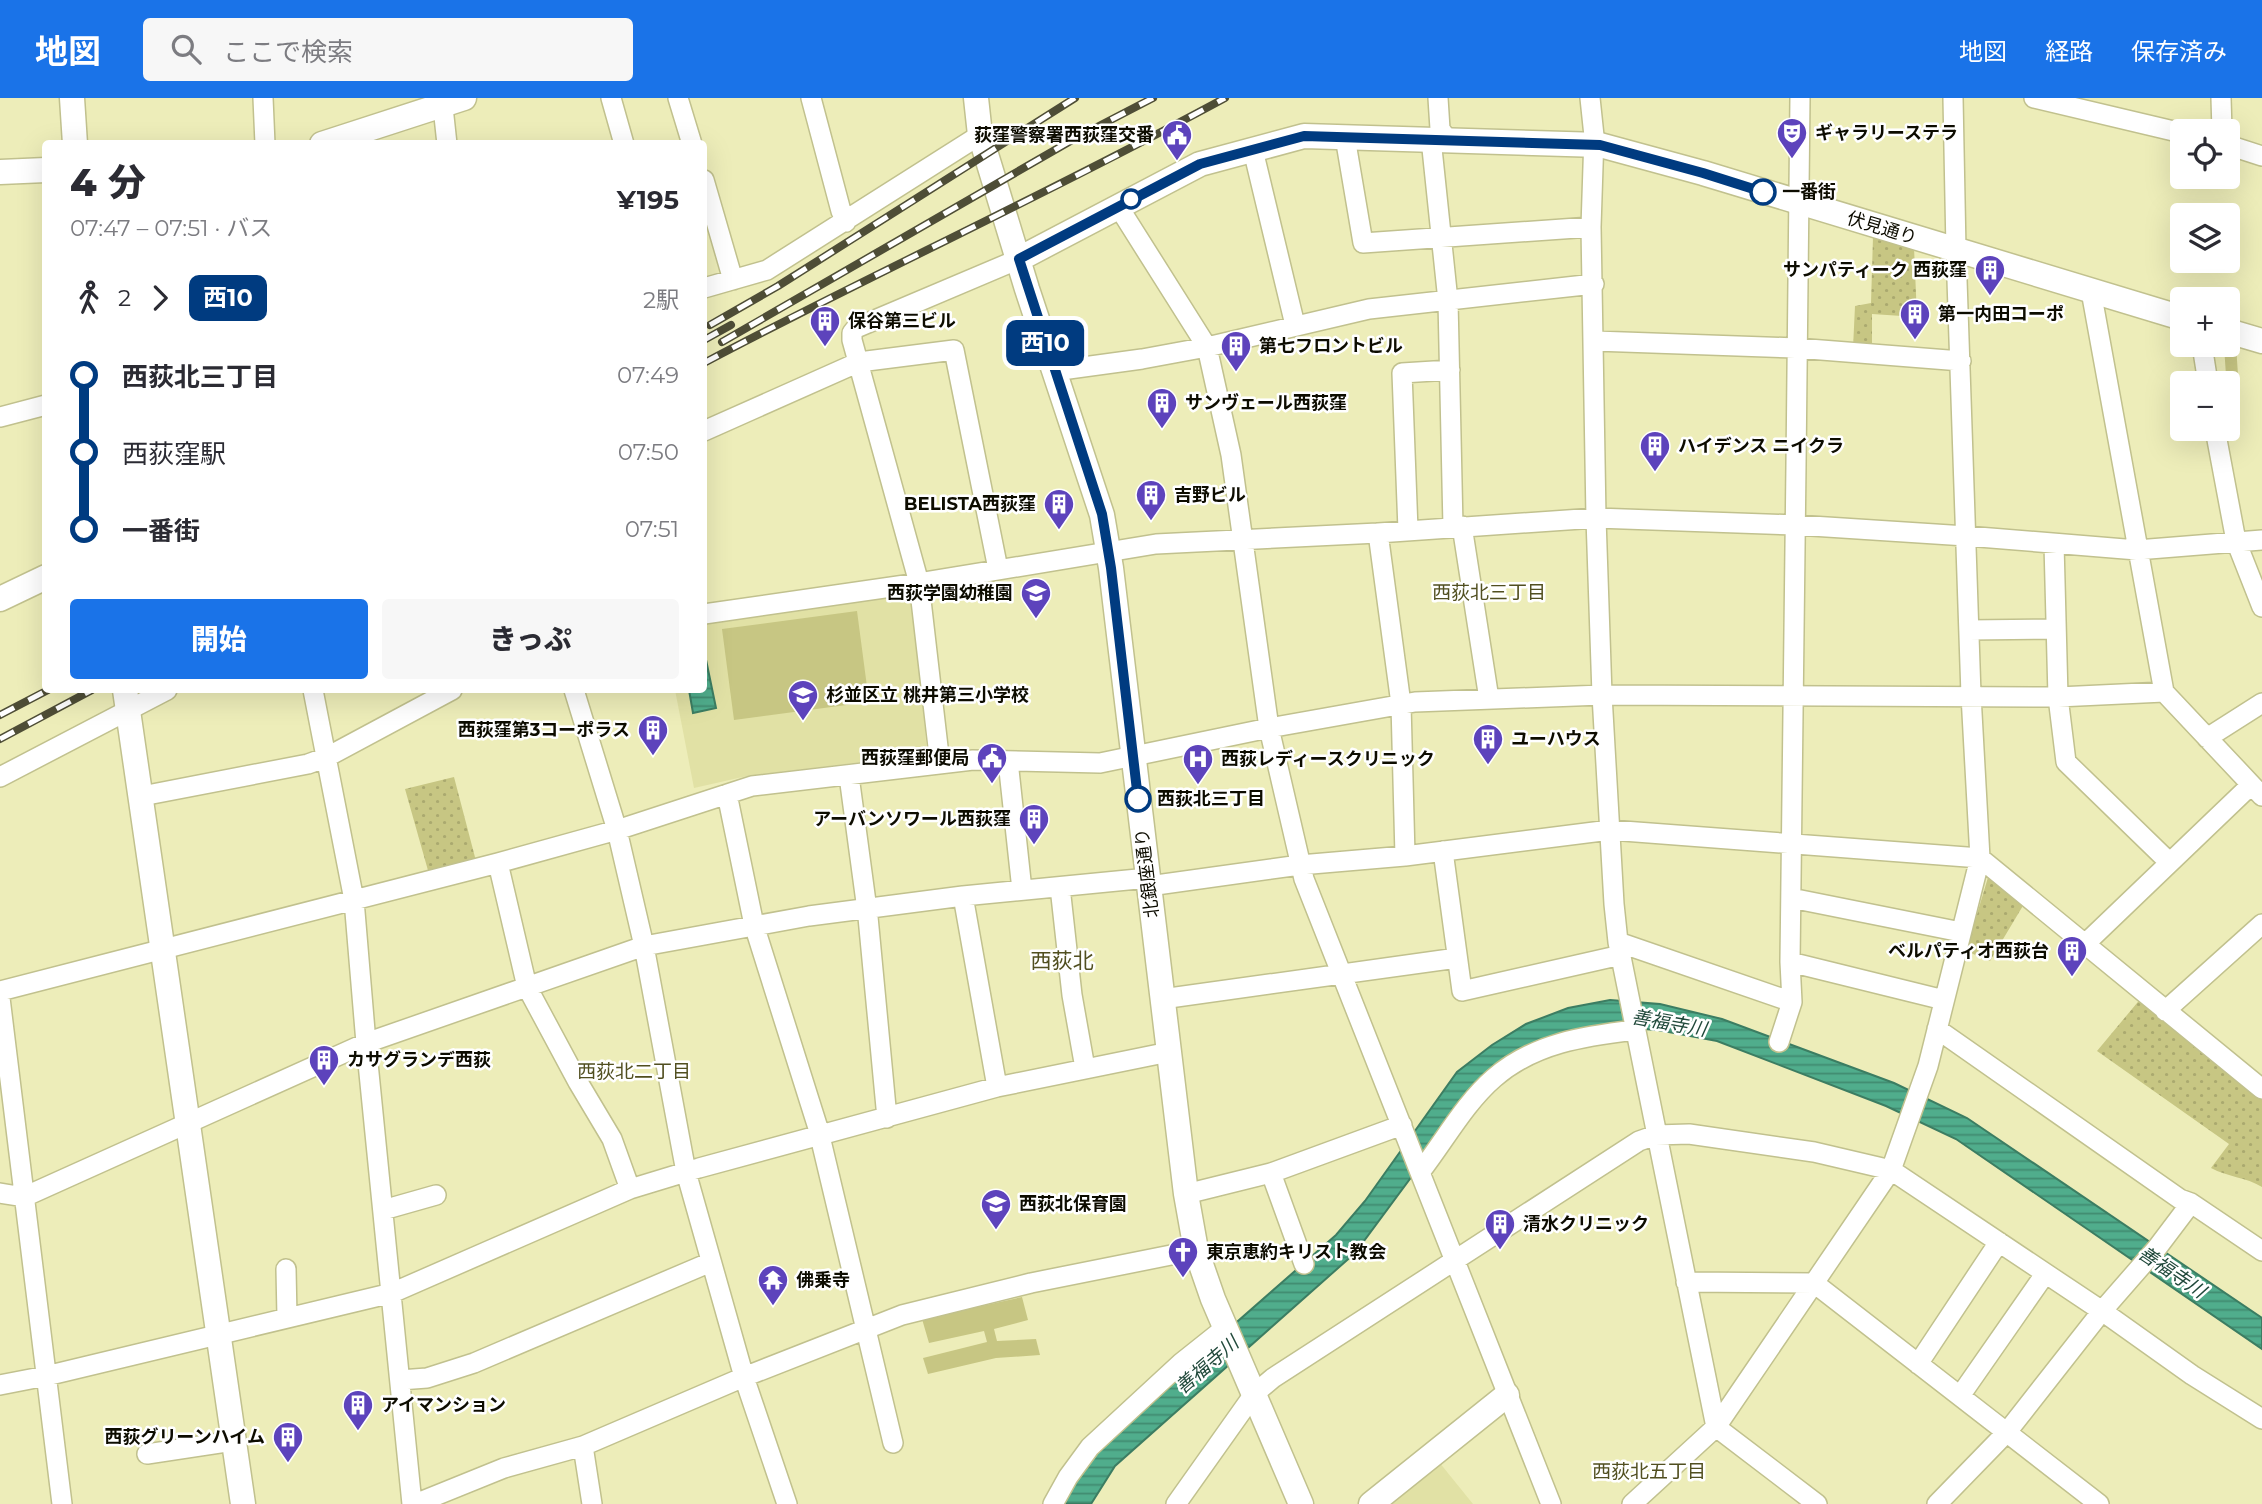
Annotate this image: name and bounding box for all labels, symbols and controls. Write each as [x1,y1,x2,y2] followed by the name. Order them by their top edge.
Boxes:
[143,18,633,81] search box
[167,30,205,68] icon: search
[35,31,101,71] text: 地図
[223,36,353,68] text: ここで検索
[1959,37,2007,66] text: 地図
[2045,37,2093,66] text: 経路
[2131,37,2227,66] text: 保存済み
[1775,116,1809,160] theatre icon: ギャラリーステラ
[1160,118,1194,162] public building icon: 荻窪警察署西荻窪交番
[2170,119,2240,441] map controls
[2170,119,2240,189] button: locate
[1815,122,1958,144] place label: ギャラリーステラ
[974,124,1154,146] place label: 荻窪警察署西荻窪交番
[70,159,146,206] text: 4 分
[1750,179,1776,205] marker: 一番街
[1782,181,1836,203] place label: 一番街
[617,184,679,216] text: ¥195
[1121,189,1141,209] unlabelled marker
[2170,203,2240,273] button: layers
[1844,207,1920,249] street label: 伏見通り
[70,214,272,242] text: 07:47 – 07:51 · バス
[1973,253,2007,297] building icon: サンパティーク 西荻窪
[1783,259,1967,281] place label: サンパティーク 西荻窪
[70,279,108,317] icon: walk
[141,279,179,317] icon: forward
[203,283,253,312] text: 西10
[118,284,131,312] text: 2
[643,286,679,314] text: 2駅
[2170,287,2240,357] button: +
[1898,297,1932,341] building icon: 第一内田コーポ
[1938,303,2064,325] place label: 第一内田コーポ
[808,304,842,348] building icon: 保谷第三ビル
[848,310,956,332] place label: 保谷第三ビル
[1005,320,1085,366] line badge: 西10
[1020,328,1070,357] text: 西10
[1219,329,1253,373] building icon: 第七フロントビル
[1259,335,1403,357] place label: 第七フロントビル
[122,361,278,393] text: 西荻北三丁目
[617,361,679,389] text: 07:49
[2170,371,2240,441] button: −
[1145,386,1179,430] building icon: サンヴェール西荻窪
[1185,392,1347,414] place label: サンヴェール西荻窪
[1638,429,1672,473] building icon: ハイデンス ニイクラ
[1678,435,1844,457] place label: ハイデンス ニイクラ
[122,438,226,470] text: 西荻窪駅
[618,438,679,466] text: 07:50
[1134,478,1168,522] building icon: 吉野ビル
[1174,484,1246,506] place label: 吉野ビル
[1042,487,1076,531] building icon: BELISTA西荻窪
[904,493,1036,515] place label: BELISTA西荻窪
[122,515,200,547] text: 一番街
[625,515,679,543] text: 07:51
[1019,576,1053,620] school or university icon: 西荻学園幼稚園
[1432,581,1546,604] district label: 西荻北三丁目
[887,582,1013,604] place label: 西荻学園幼稚園
[70,599,368,679] button: 開始
[382,599,679,679] button: きっぷ
[786,678,820,722] school or university icon: 杉並区立 桃井第三小学校
[826,684,1029,706] place label: 杉並区立 桃井第三小学校
[636,713,670,757] building icon: 西荻窪第3コーポラス
[458,719,630,741] place label: 西荻窪第3コーポラス
[1471,722,1505,766] building icon: ユーハウス
[1511,728,1601,750] place label: ユーハウス
[975,741,1009,785] public building icon: 西荻窪郵便局
[1181,742,1215,786] hospital icon: 西荻レディースクリニック
[861,747,969,769] place label: 西荻窪郵便局
[1221,748,1435,770] place label: 西荻レディースクリニック
[1125,786,1151,812] marker: 西荻北三丁目
[1157,788,1265,810] place label: 西荻北三丁目
[1017,802,1051,846] building icon: アーバンソワール西荻窪
[813,808,1011,830] place label: アーバンソワール西荻窪
[1131,827,1163,919] street label: 北銀座通り
[2055,934,2089,978] building icon: ベルパティオ西荻台
[1888,940,2049,962] place label: ベルパティオ西荻台
[1031,948,1094,973] district label: 西荻北
[1630,1005,1710,1041] water label: 善福寺川
[307,1043,341,1087] building icon: カサグランデ西荻
[347,1049,491,1071] place label: カサグランデ西荻
[577,1060,691,1083] district label: 西荻北二丁目
[979,1187,1013,1231] school or university icon: 西荻北保育園
[1019,1193,1127,1215] place label: 西荻北保育園
[1483,1207,1517,1251] building icon: 清水クリニック
[1523,1213,1649,1235] place label: 清水クリニック
[1166,1235,1200,1279] church icon: 東京恵約キリスト教会
[1206,1241,1386,1263] place label: 東京恵約キリスト教会
[2134,1241,2212,1304] water label: 善福寺川
[756,1263,790,1307] temple icon: 佛乗寺
[796,1269,850,1291] place label: 佛乗寺
[1171,1330,1245,1399] water label: 善福寺川
[341,1388,375,1432] building icon: アイマンション
[381,1394,506,1416] place label: アイマンション
[271,1420,305,1464] building icon: 西荻グリーンハイム
[105,1426,265,1448] place label: 西荻グリーンハイム
[1592,1460,1706,1483] district label: 西荻北五丁目

